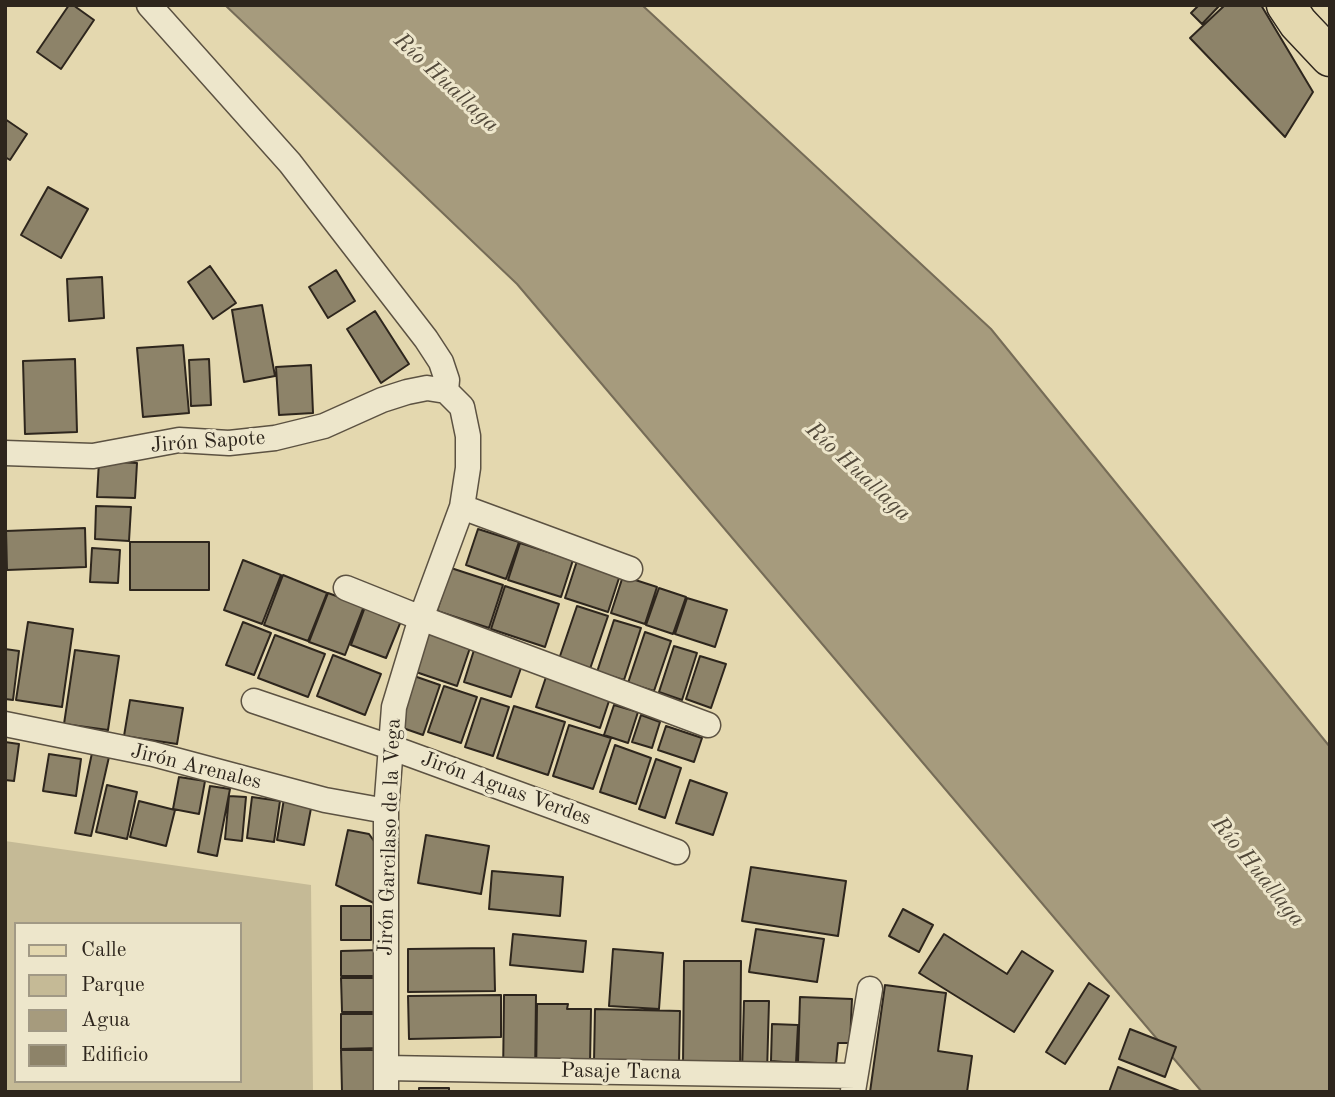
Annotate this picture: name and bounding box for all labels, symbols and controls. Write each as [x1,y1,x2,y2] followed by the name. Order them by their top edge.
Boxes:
[388,27,504,139] water label: Río Huallaga
[800,416,916,528] water label: Río Huallaga
[150,425,266,459] street label: Jirón Sapote
[373,718,407,956] street label: Jirón Garcilaso de la Vega
[128,739,264,795] street label: Jirón Arenales
[417,746,595,832] street label: Jirón Aguas Verdes
[1205,811,1311,933] water label: Río Huallaga
[14,922,242,1083] legend
[81,940,126,961] text: Calle
[81,975,145,996] text: Parque
[81,1010,130,1031] text: Agua
[81,1045,149,1066] text: Edificio
[560,1058,682,1086] street label: Pasaje Tacna

